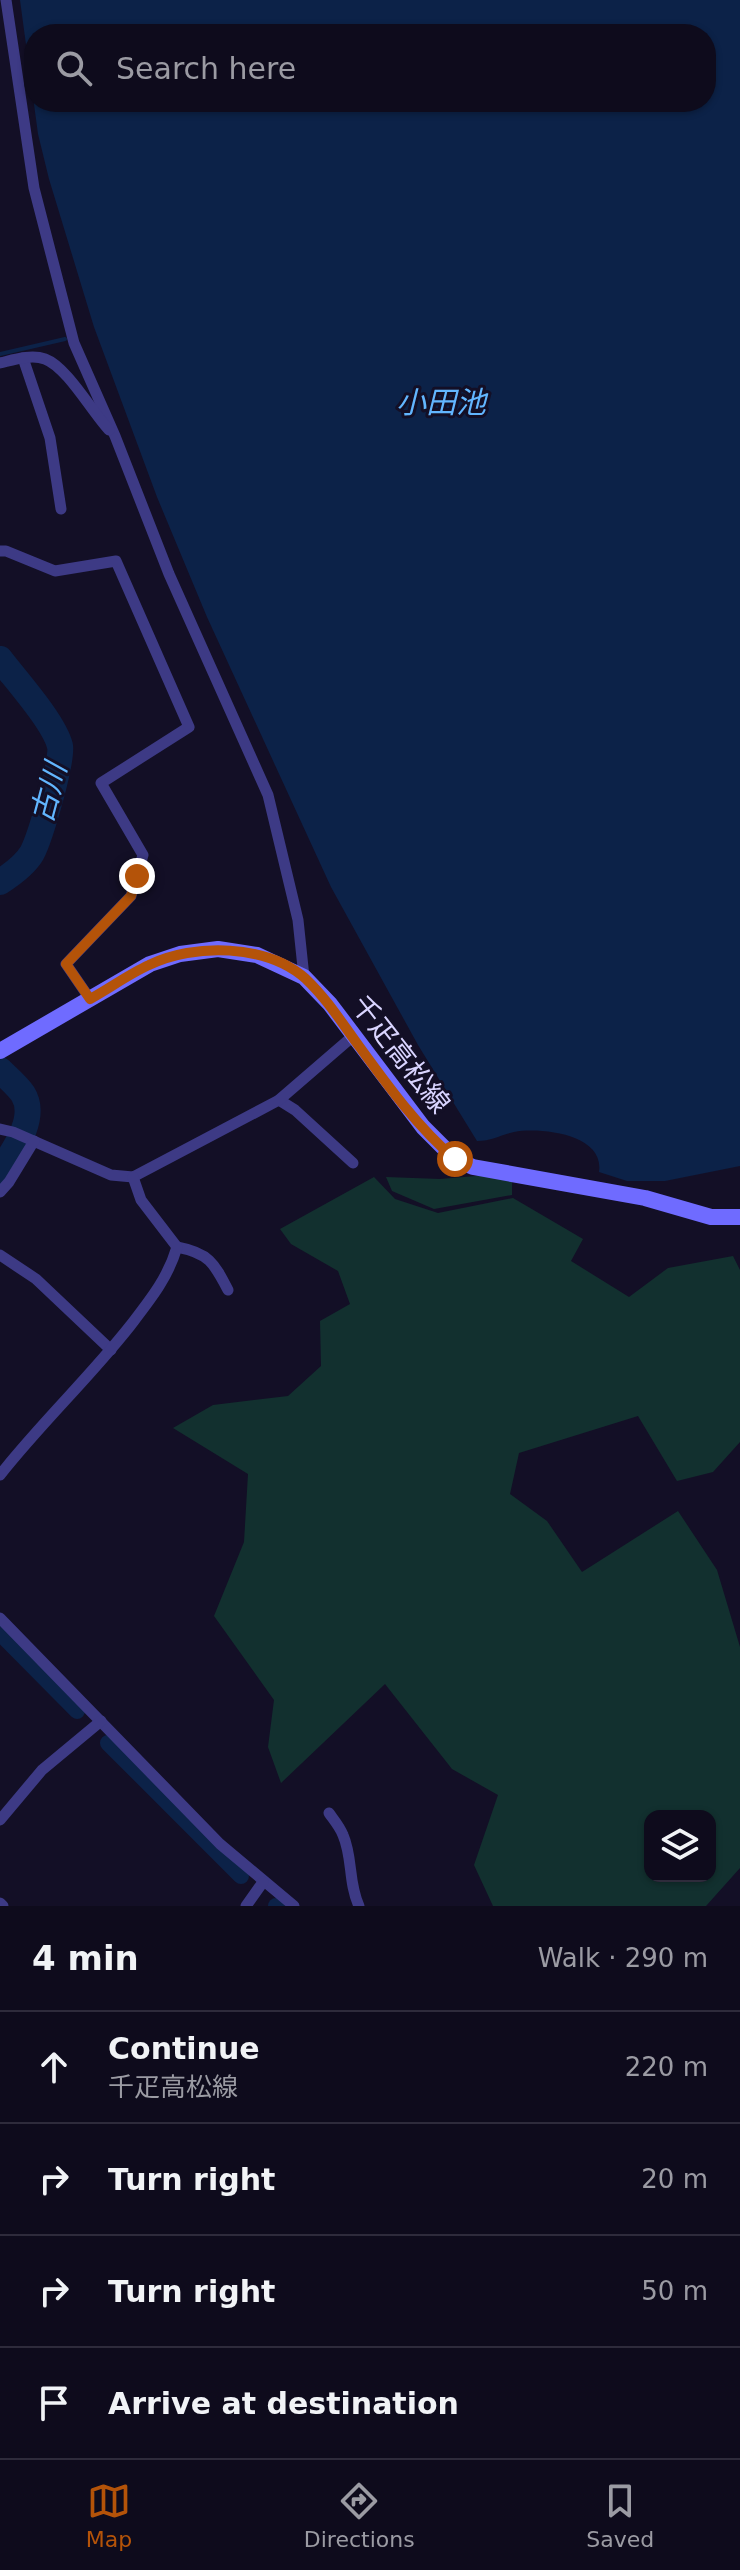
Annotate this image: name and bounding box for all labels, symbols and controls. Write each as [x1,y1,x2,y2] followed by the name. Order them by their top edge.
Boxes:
[24,24,716,112] search box
[52,46,96,90] icon: search
[116,51,296,86] text: Search here
[396,385,489,420] water label: 小田池
[24,756,74,826] water label: 古川
[119,858,155,894] route end
[345,989,457,1120] street label: 千疋高松線
[437,1141,473,1177] route start
[644,1810,716,1882] map controls
[644,1810,716,1882] button: layers
[32,1938,139,1978] text: 4 min
[538,1943,708,1973] text: Walk · 290 m
[108,2031,260,2066] text: Continue
[32,2045,76,2089] icon: ahead
[625,2052,708,2082] text: 220 m
[108,2072,238,2102] text: 千疋高松線
[32,2157,76,2201] icon: right
[108,2162,275,2197] text: Turn right
[641,2164,708,2194] text: 20 m
[32,2269,76,2313] icon: right
[108,2274,275,2309] text: Turn right
[641,2276,708,2306] text: 50 m
[32,2381,76,2425] icon: arrive
[108,2386,459,2421] text: Arrive at destination
[86,2479,132,2552] tab: Map
[304,2479,415,2552] tab: Directions
[586,2479,654,2552] tab: Saved

